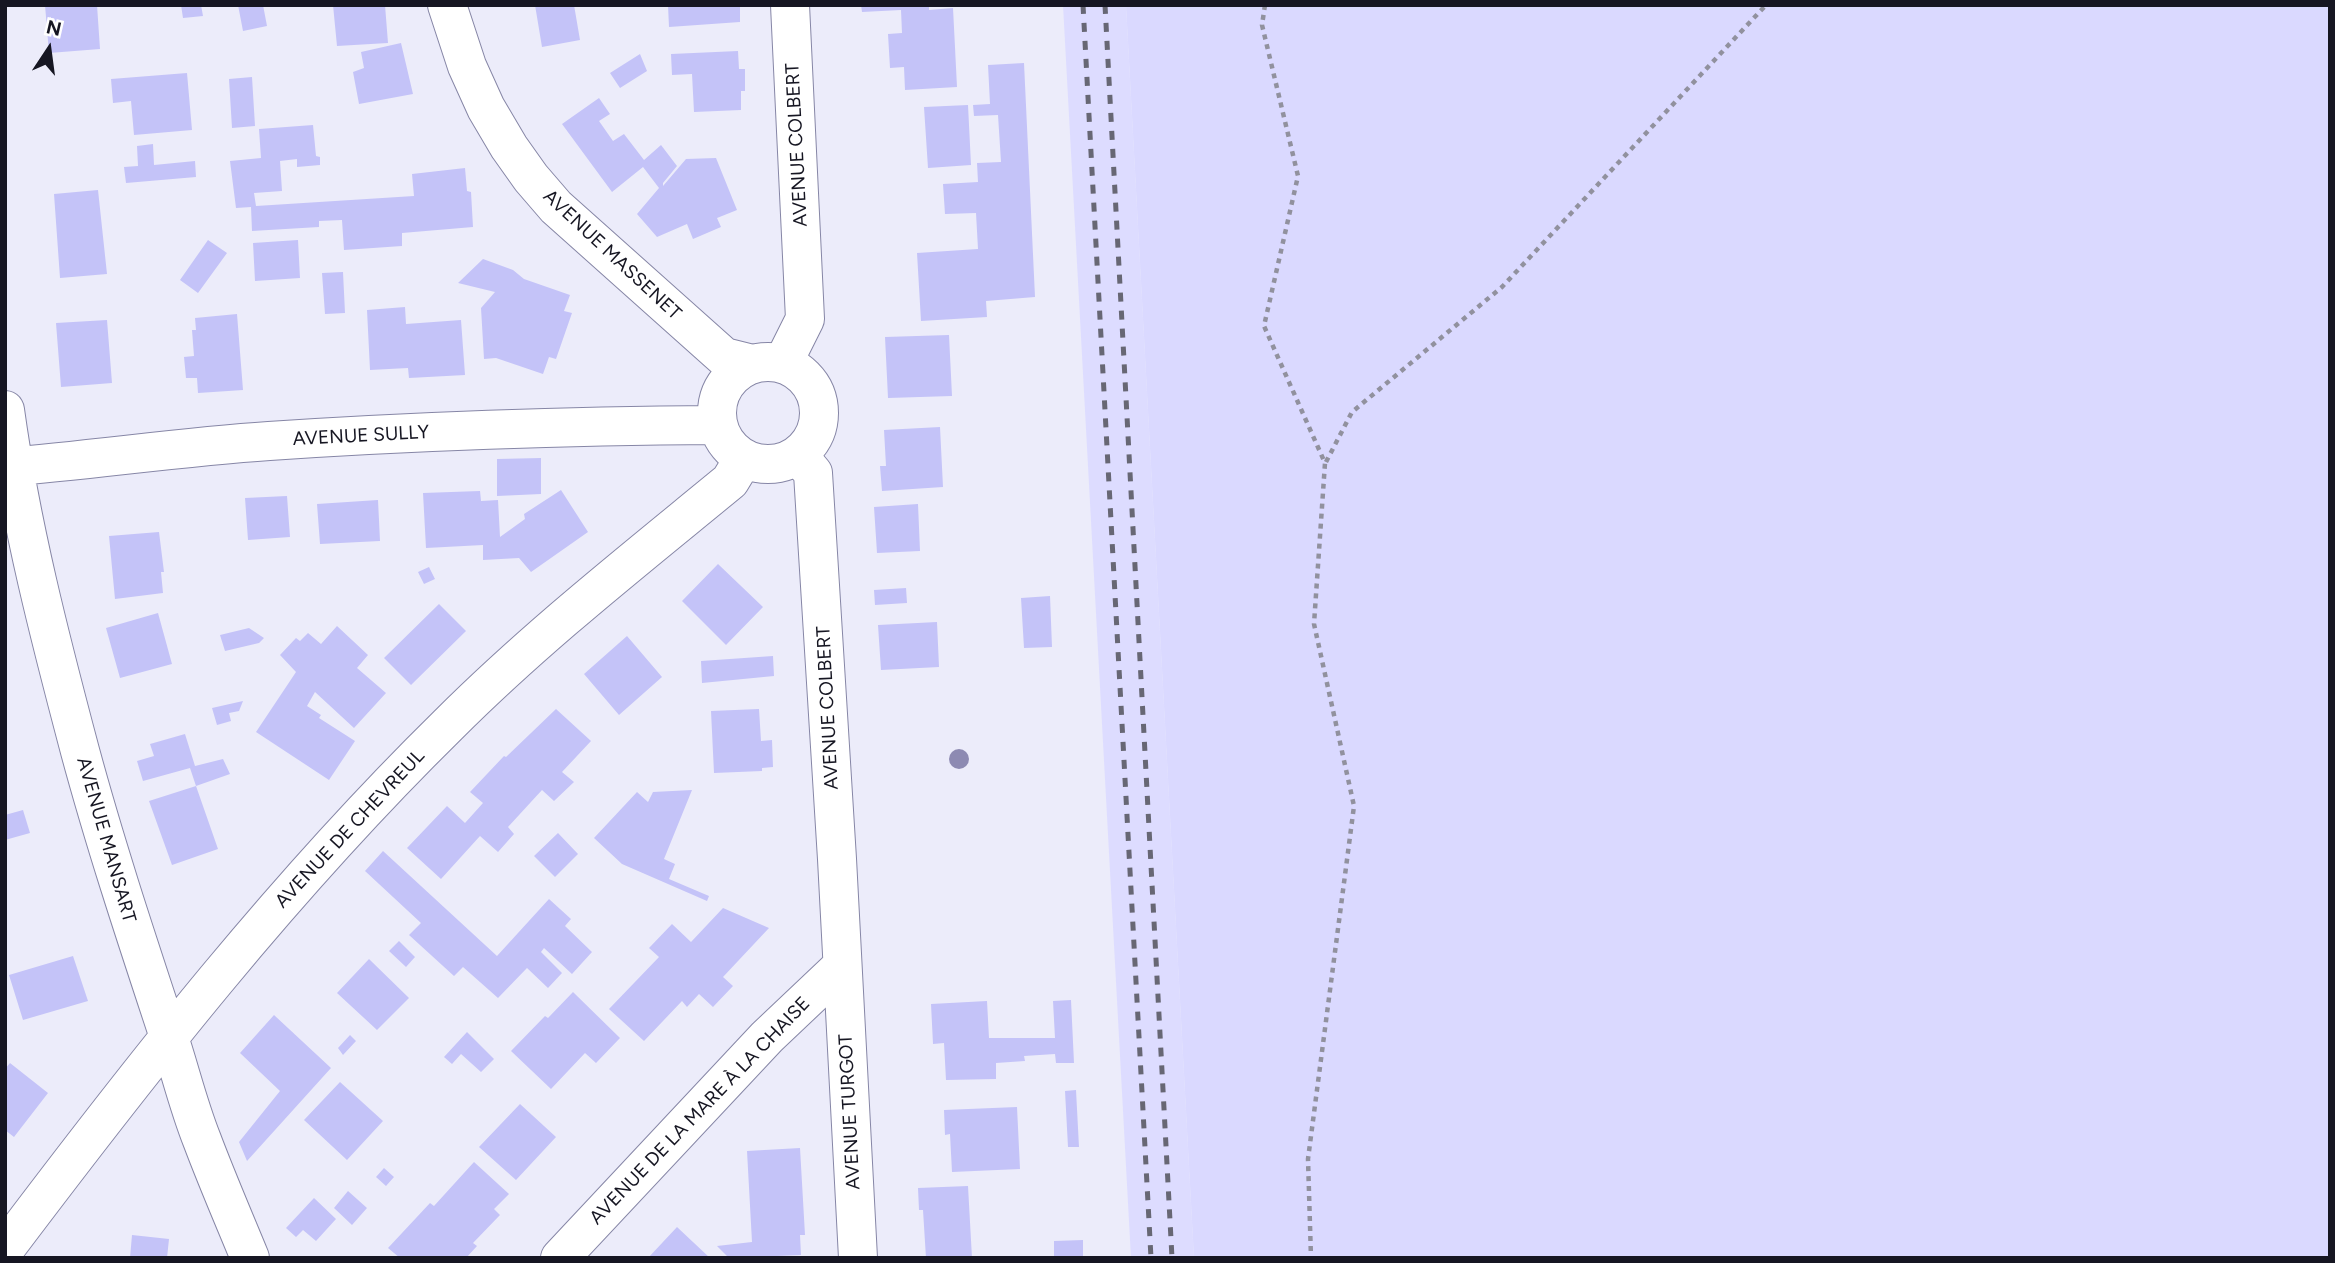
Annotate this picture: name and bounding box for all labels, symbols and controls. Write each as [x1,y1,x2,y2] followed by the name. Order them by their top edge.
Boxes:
[14,14,84,84] north arrow
[44,15,64,41] text: N
[781,62,813,228] street label: AVENUE COLBERT
[538,185,686,325] street label: AVENUE MASSENET
[292,421,430,451] street label: AVENUE SULLY
[812,625,844,791] street label: AVENUE COLBERT
[271,745,429,913] street label: AVENUE DE CHEVREUL
[71,755,141,925] street label: AVENUE MANSART
[585,992,815,1230] street label: AVENUE DE LA MARE À LA CHAISE
[835,1034,865,1190] street label: AVENUE TURGOT

